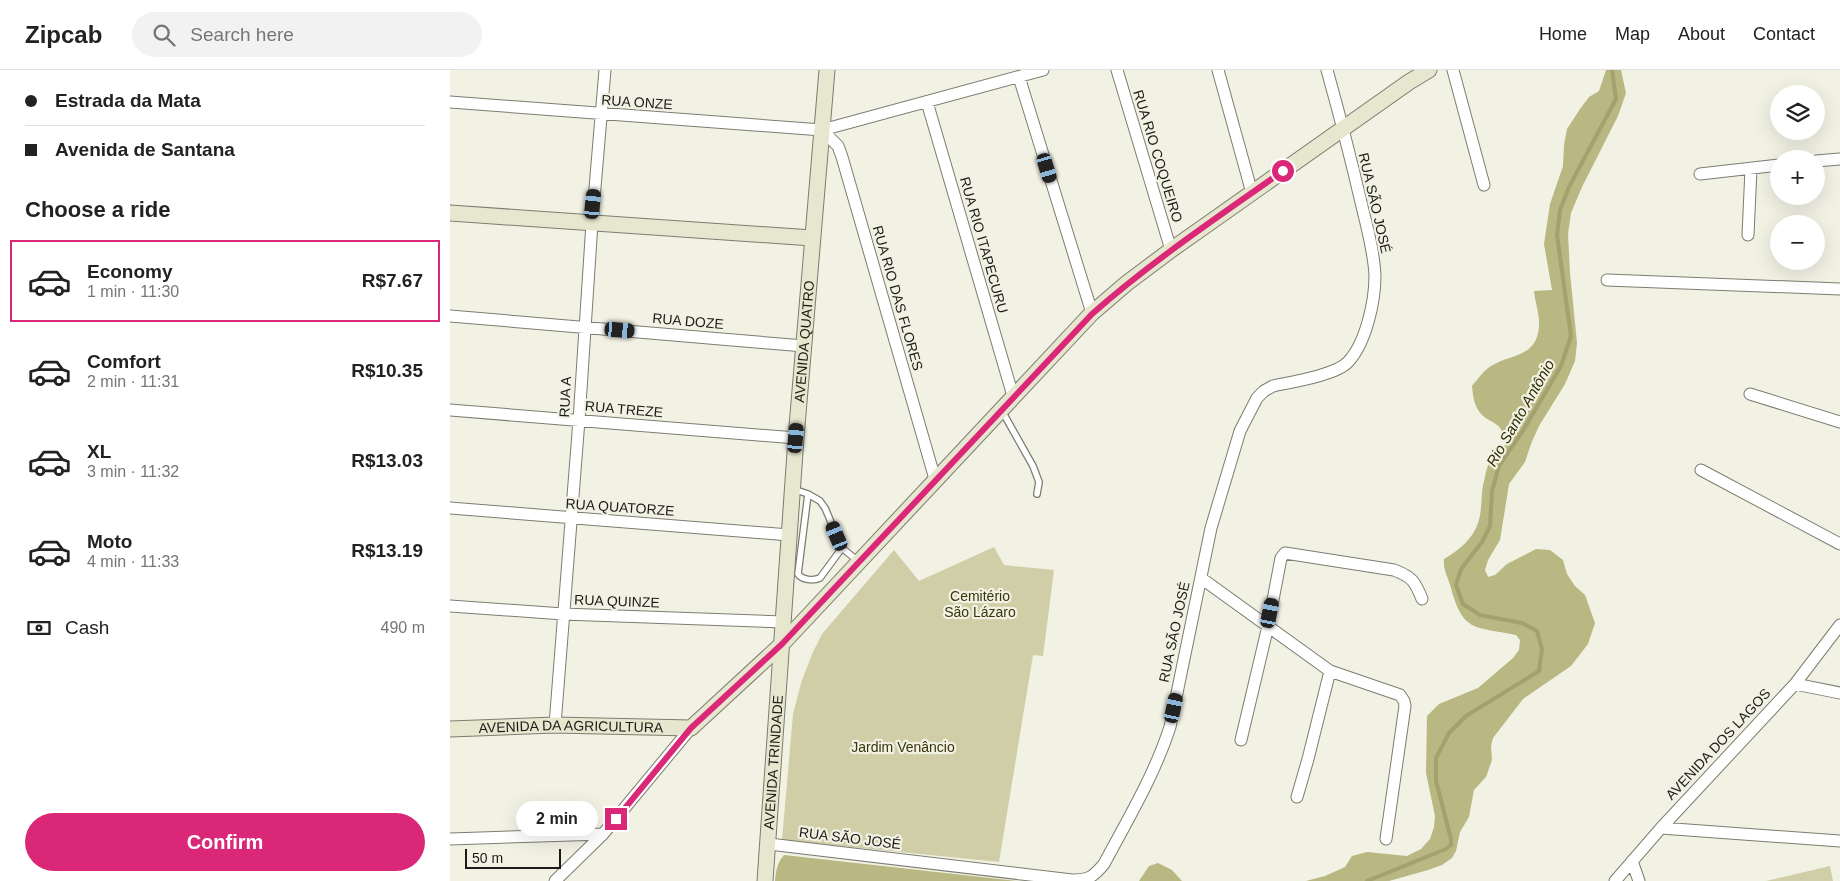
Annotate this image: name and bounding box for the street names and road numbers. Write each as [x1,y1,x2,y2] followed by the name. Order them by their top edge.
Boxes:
[1130,88,1186,224] street label: RUA RIO COQUEIRO
[601,92,673,112] street label: RUA ONZE
[1356,151,1394,255] street label: RUA SÃO JOSÉ
[957,175,1011,315] street label: RUA RIO ITAPECURU
[870,224,926,372] street label: RUA RIO DAS FLORES
[791,280,817,403] street label: AVENIDA QUATRO
[652,310,724,332] street label: RUA DOZE
[556,375,574,418] street label: RUA A
[584,398,664,420] street label: RUA TREZE
[565,495,675,519] street label: RUA QUATORZE
[1155,580,1193,684] street label: RUA SÃO JOSÉ
[574,592,660,610] street label: RUA QUINZE
[1662,685,1774,803] street label: AVENIDA DOS LAGOS
[761,694,786,830] street label: AVENIDA TRINDADE
[478,717,664,736] street label: AVENIDA DA AGRICULTURA
[798,824,902,852] street label: RUA SÃO JOSÉ

